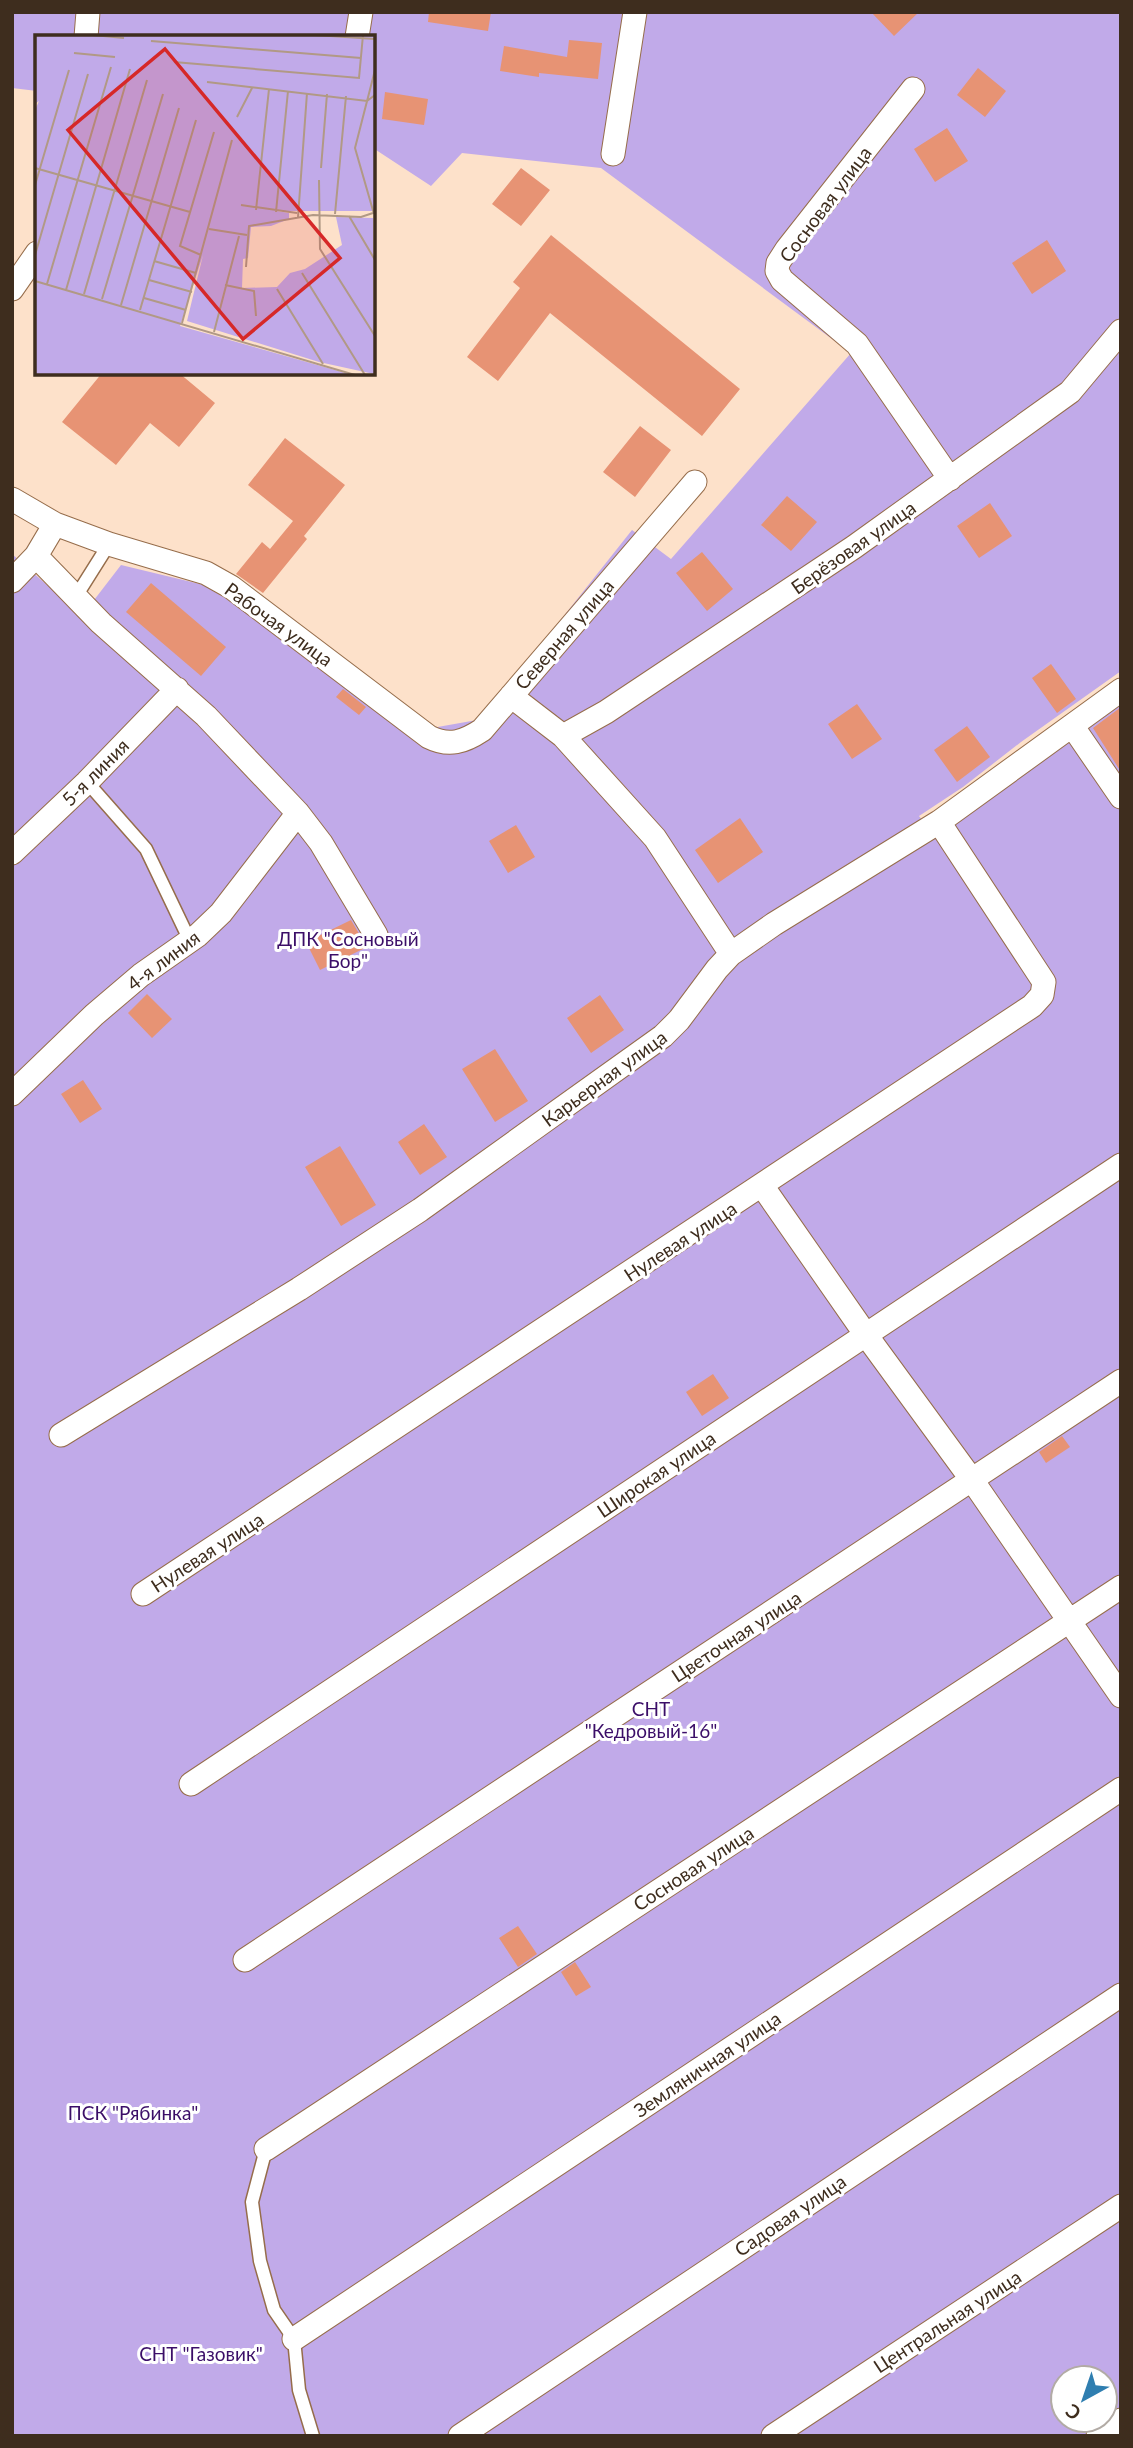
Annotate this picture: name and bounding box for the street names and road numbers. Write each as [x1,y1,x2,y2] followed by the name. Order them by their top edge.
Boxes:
[774,142,876,266] street label: Сосновая улица
[786,495,920,599] street label: Берёзовая улица
[510,574,618,694] street label: Северная улица
[221,577,337,671] street label: Рабочая улица
[57,734,133,810] street label: 5-я линия
[122,925,204,995] street label: 4-я линия
[537,1025,671,1131] street label: Карьерная улица
[619,1196,741,1286] street label: Нулевая улица
[592,1426,720,1522] street label: Широкая улица
[146,1507,268,1597] street label: Нулевая улица
[667,1586,805,1686] street label: Цветочная улица
[629,1821,757,1915] street label: Сосновая улица
[629,2006,785,2122] street label: Земляничная улица
[730,2169,850,2261] street label: Садовая улица
[869,2265,1025,2377] street label: Центральная улица

